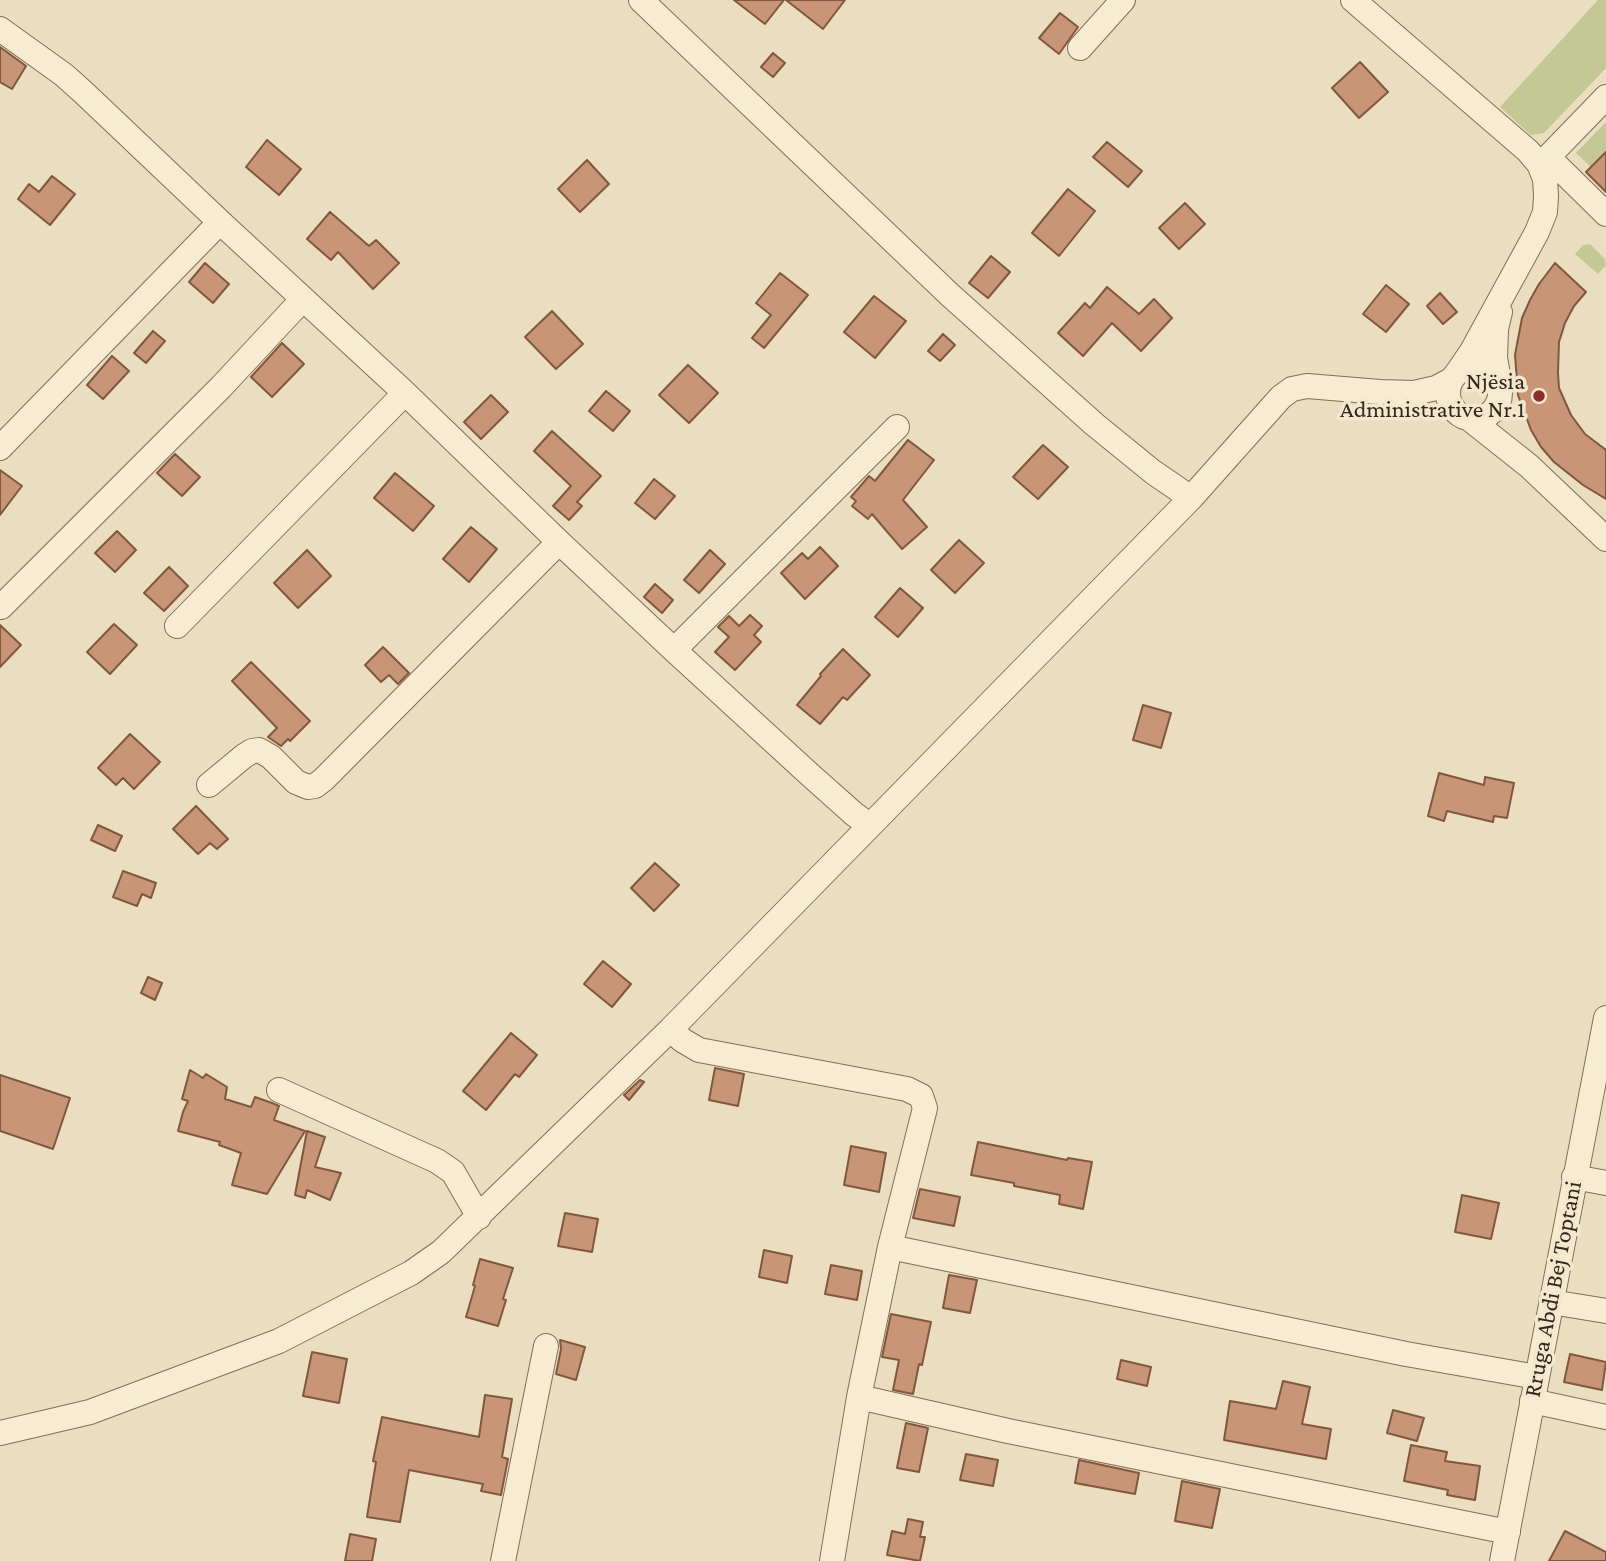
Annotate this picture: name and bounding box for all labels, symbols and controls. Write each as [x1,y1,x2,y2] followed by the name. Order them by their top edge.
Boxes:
[1340,368,1525,424] place label: Njësia Administrative Nr.1
[1531,388,1547,404] marker: Njësia Administrative Nr.1
[1518,1178,1588,1400] street label: Rruga Abdi Bej Toptani

